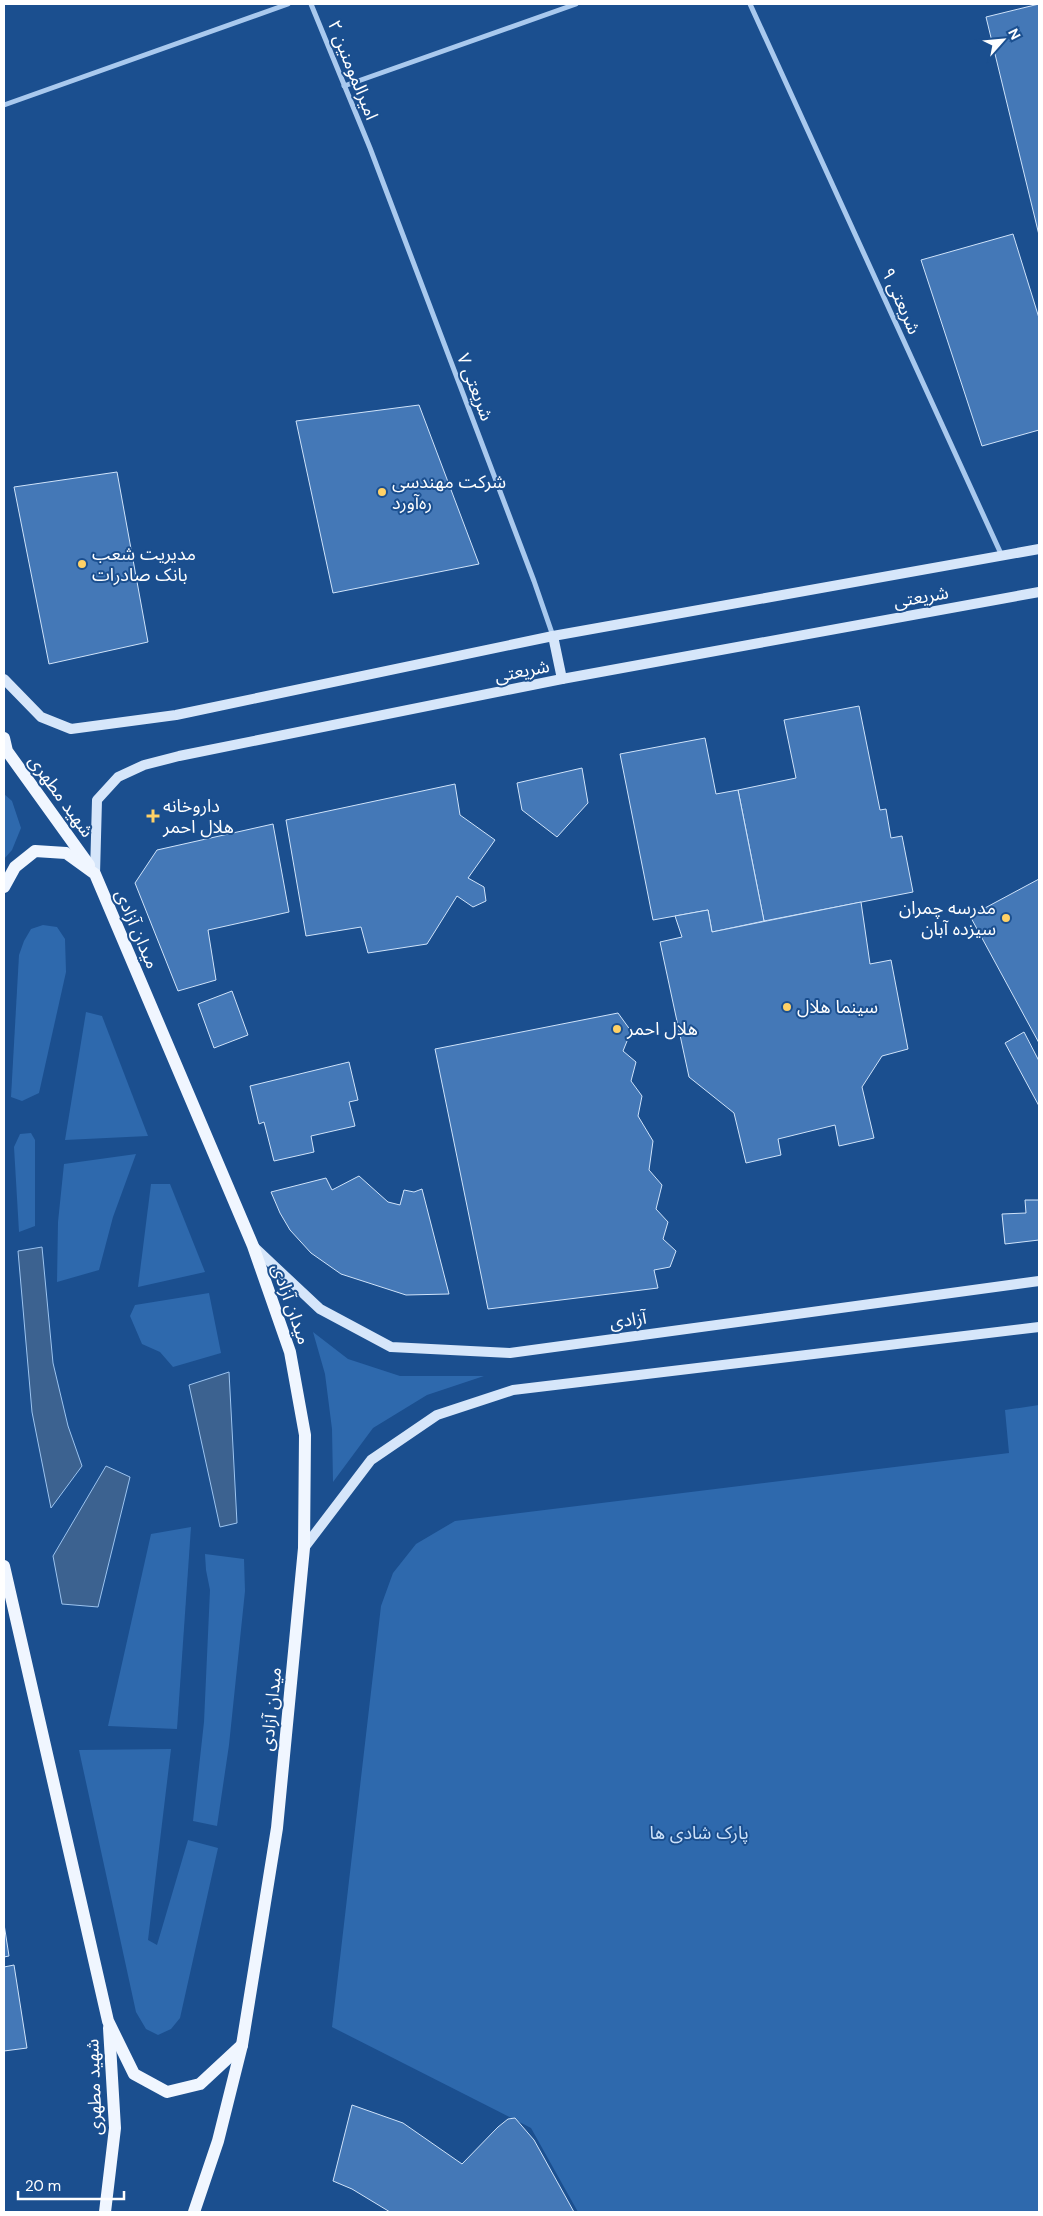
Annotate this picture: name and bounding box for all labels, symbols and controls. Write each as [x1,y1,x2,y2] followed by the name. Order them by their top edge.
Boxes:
[978,15,1028,65] north arrow
[322,17,384,123] street label: امیرالمومنین ۲
[1004,25,1025,43] text: N
[876,264,926,338] street label: شریعتی ۹
[451,350,499,424] street label: شریعتی ۷
[392,470,506,515] place label: شرکت مهندسی ره‌آورد
[376,486,388,498] marker: شرکت مهندسی ره‌آورد
[92,542,196,587] place label: مدیریت شعب بانک صادرات
[76,558,88,570] marker: مدیریت شعب بانک صادرات
[892,580,950,614] street label: شریعتی
[493,654,551,688] street label: شریعتی
[23,750,99,842] street label: شهید مطهری
[162,794,234,839] place label: داروخانه هلال احمر
[147,810,159,822] marker: داروخانه هلال احمر
[110,886,164,972] street label: میدان آزادی
[899,896,996,941] place label: مدرسه چمران سیزده آبان
[1000,912,1012,924] marker: مدرسه چمران سیزده آبان
[797,995,878,1019] place label: سینما هلال
[781,1001,793,1013] marker: سینما هلال
[626,1017,698,1041] place label: هلال احمر
[611,1023,623,1035] marker: هلال احمر
[266,1260,316,1348] street label: میدان آزادی
[608,1305,649,1334] street label: آزادی
[255,1666,287,1752] street label: میدان آزادی
[649,1821,749,1845] park label: پارک شادی ها
[80,2038,108,2136] street label: شهید مطهری
[18,2168,124,2200] scale bar
[25,2176,61,2196] text: 20 m

